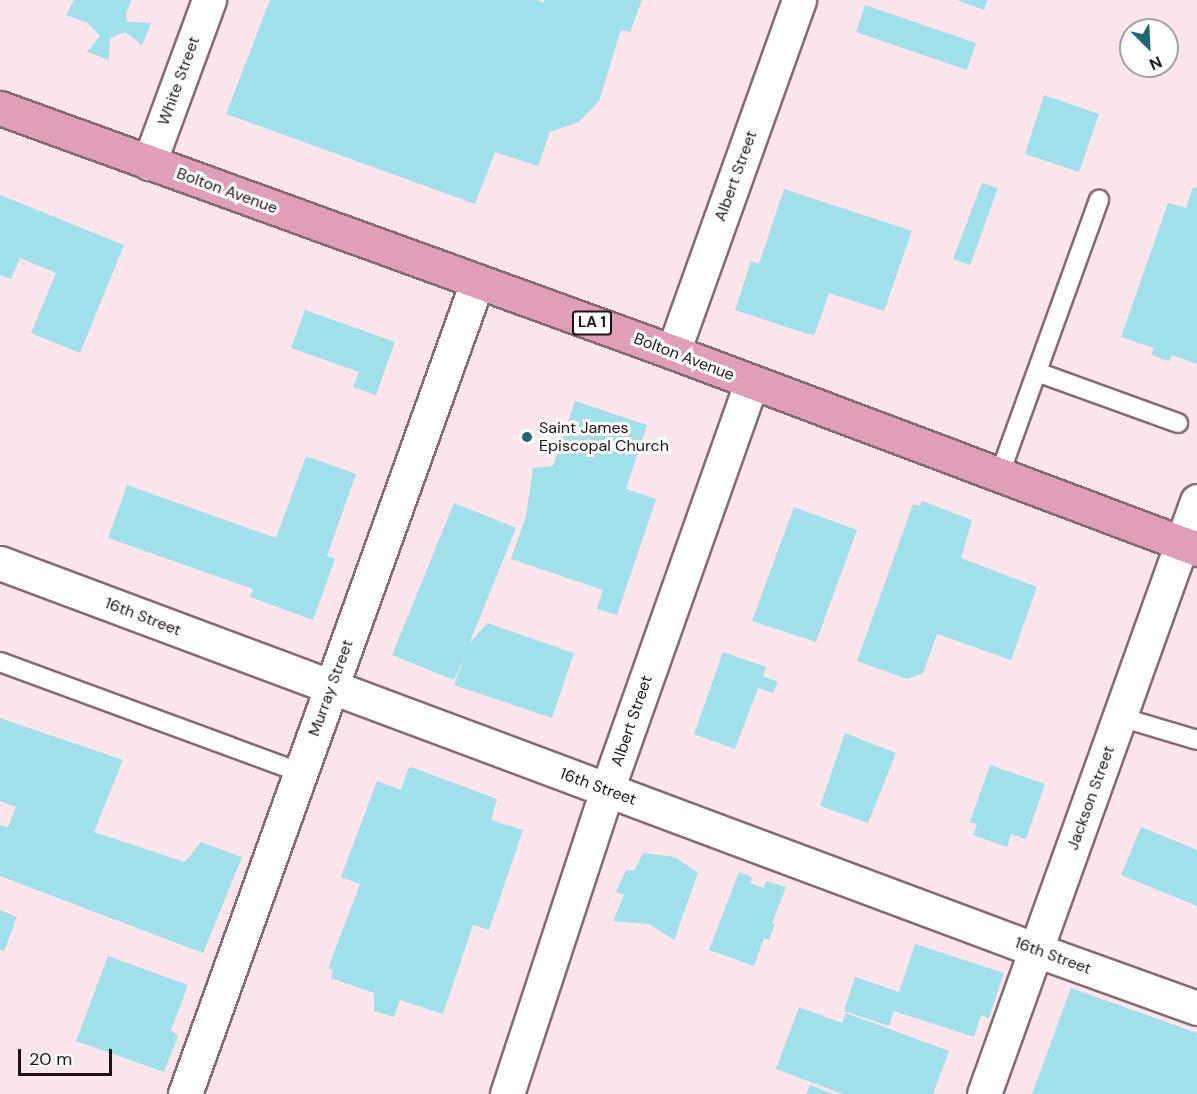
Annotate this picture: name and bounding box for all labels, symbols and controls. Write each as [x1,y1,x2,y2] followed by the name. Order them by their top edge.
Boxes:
[1119,18,1179,78] north arrow
[154,34,204,128] street label: White Street
[1146,51,1165,75] text: N
[711,128,761,224] street label: Albert Street
[174,164,280,218] street label: Bolton Avenue
[571,311,613,335] road number: LA 1
[631,329,737,385] street label: Bolton Avenue
[539,418,669,456] place label: Saint James Episcopal Church
[520,430,534,444] marker: Saint James Episcopal Church
[102,594,184,640] street label: 16th Street
[305,637,357,739] street label: Murray Street
[607,673,657,769] street label: Albert Street
[1063,743,1119,853] street label: Jackson Street
[557,764,639,810] street label: 16th Street
[1012,933,1094,979] street label: 16th Street
[21,1037,116,1075] scale bar
[29,1047,72,1071] text: 20 m

